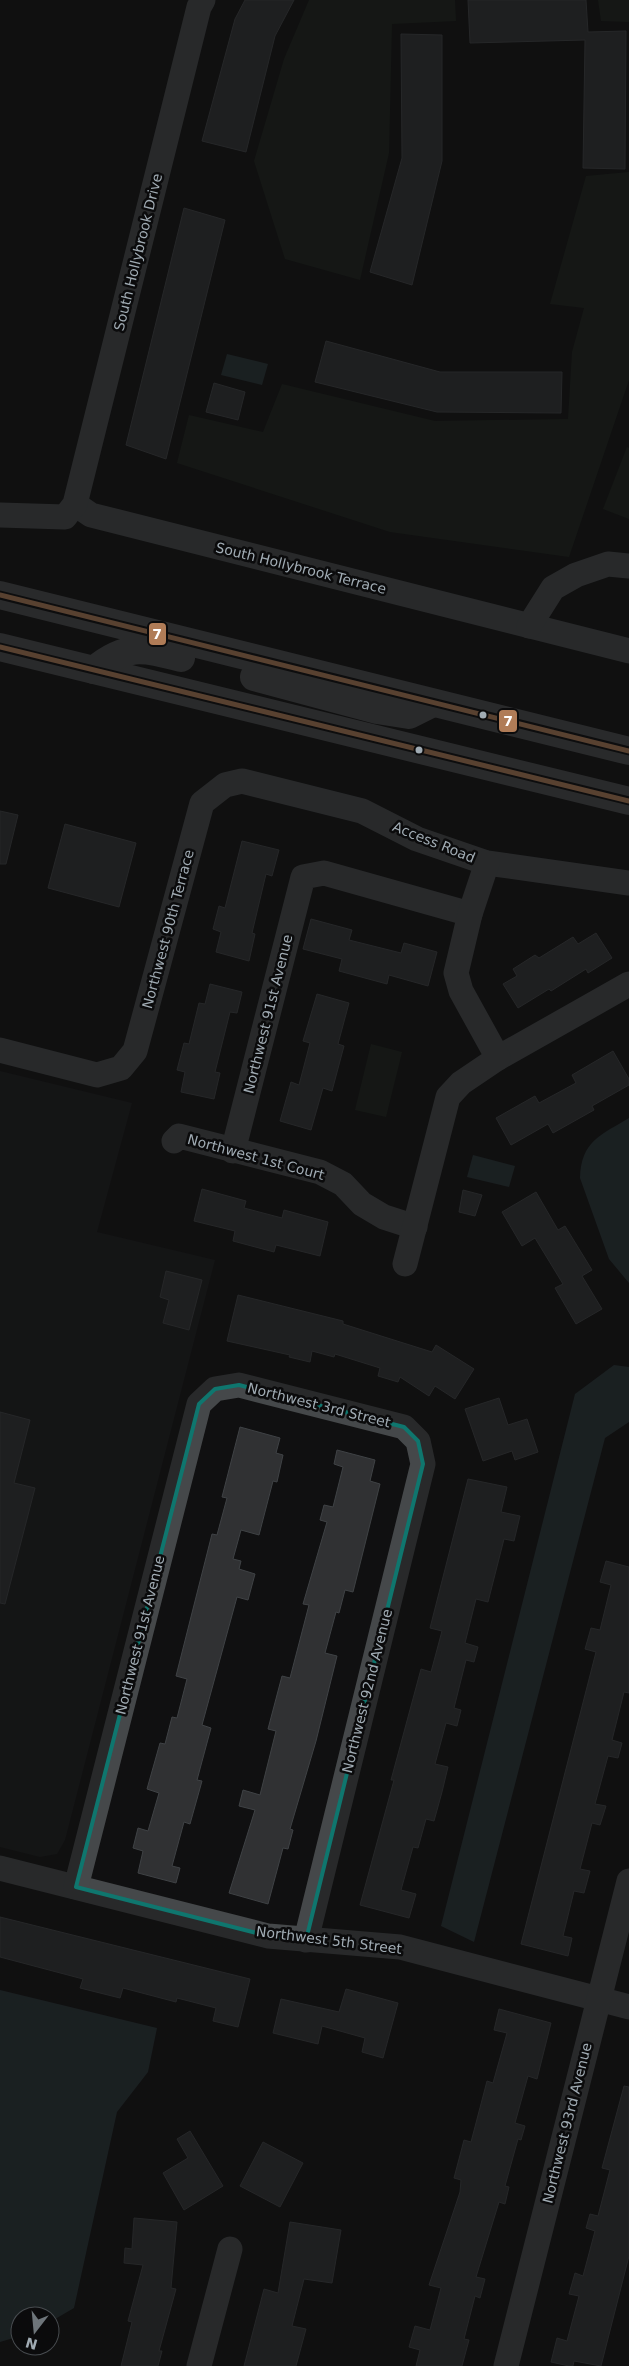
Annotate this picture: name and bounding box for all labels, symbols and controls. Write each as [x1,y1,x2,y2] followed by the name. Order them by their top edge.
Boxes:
[111,172,165,332] street label: South Hollybrook Drive
[214,539,388,597] street label: South Hollybrook Terrace
[148,622,167,646] line badge: 7
[152,626,162,642] text: 7
[498,709,518,733] line badge: 7
[478,710,488,720] unlabelled marker
[503,713,513,729] text: 7
[414,745,424,755] unlabelled marker
[390,818,478,866] street label: Access Road
[139,848,197,1010] street label: Northwest 90th Terrace
[240,933,296,1095] street label: Northwest 91st Avenue
[186,1131,327,1183] street label: Northwest 1st Court
[246,1379,393,1431] street label: Northwest 3rd Street
[112,1554,168,1716] street label: Northwest 91st Avenue
[339,1607,395,1775] street label: Northwest 92nd Avenue
[255,1923,403,1957] street label: Northwest 5th Street
[539,2041,595,2205] street label: Northwest 93rd Avenue
[10,2306,60,2356] north arrow
[24,2334,39,2353] text: N

